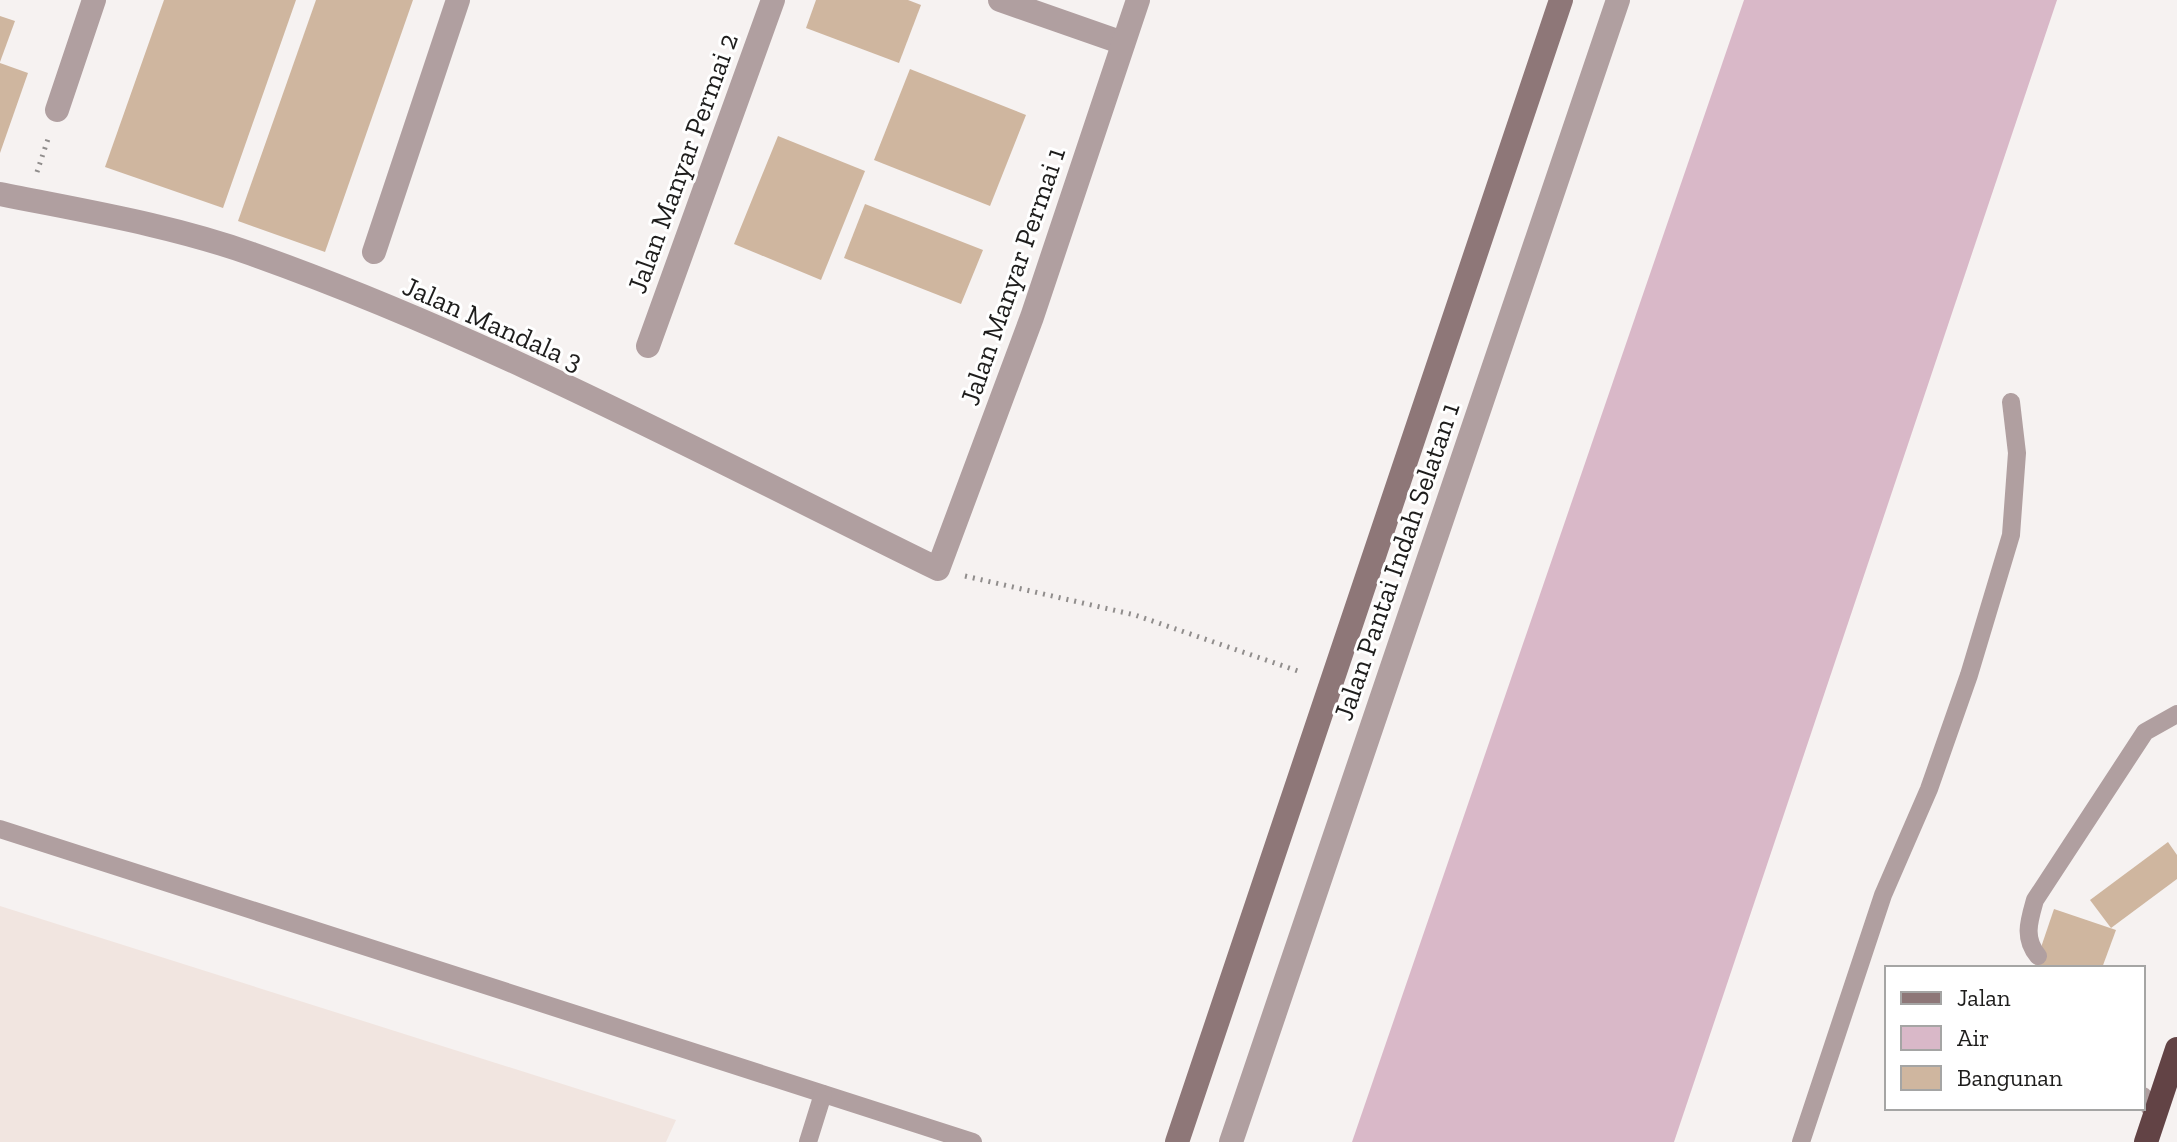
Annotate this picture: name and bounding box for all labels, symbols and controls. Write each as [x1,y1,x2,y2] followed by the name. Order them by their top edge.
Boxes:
[620,29,745,298] street label: Jalan Manyar Permai 2
[953,143,1072,410] street label: Jalan Manyar Permai 1
[398,269,588,378] street label: Jalan Mandala 3
[1326,398,1467,725] street label: Jalan Pantai Indah Selatan 1
[1885,966,2145,1110] legend
[1957,983,2011,1012] text: Jalan
[1957,1023,1989,1052] text: Air
[1957,1063,2063,1092] text: Bangunan

